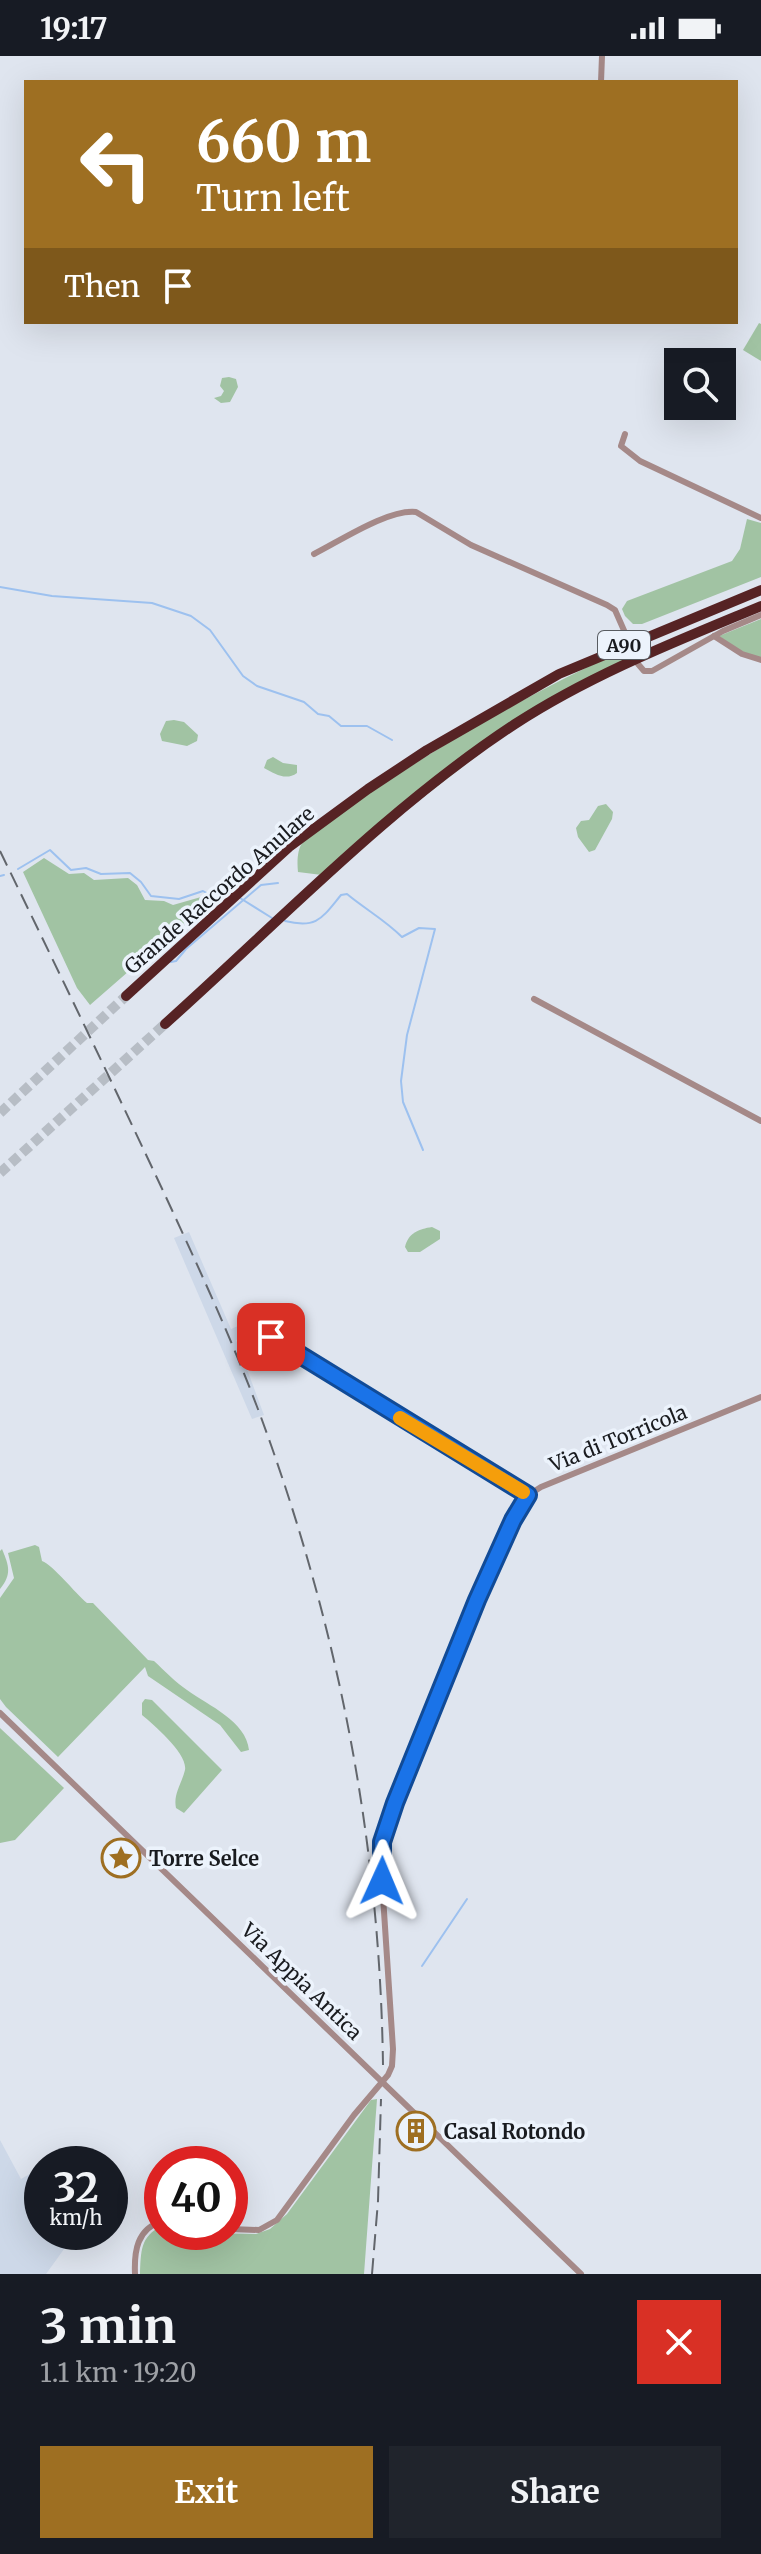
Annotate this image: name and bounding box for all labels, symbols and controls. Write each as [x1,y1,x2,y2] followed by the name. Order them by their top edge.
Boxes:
[40,9,107,47] text: 19:17
[196,107,371,177] text: 660 m
[64,112,168,216] icon: left
[196,176,350,221] text: Turn left
[156,264,200,308] icon: arrive
[64,267,140,305] text: Then
[664,348,736,420] map controls
[664,348,736,420] button: search
[598,631,650,659] road number: A90
[119,801,319,979] street label: Grande Raccordo Anulare
[237,1303,305,1371] pin
[249,1315,293,1359] icon: arrive
[545,1399,691,1477] street label: Via di Torricola
[100,1837,142,1879] place icon: Torre Selce
[340,1839,424,1923] position arrow
[149,1846,259,1871] place label: Torre Selce
[236,1917,368,2045] street label: Via Appia Antica
[395,2110,437,2152] building icon: Casal Rotondo
[444,2119,585,2144] place label: Casal Rotondo
[144,2146,248,2250] speed limit sign: 40
[53,2163,99,2213] text: 32
[50,2205,102,2230] text: km/h
[40,2296,176,2356] text: 3 min
[637,2300,721,2384] button: close
[40,2356,197,2389] text: 1.1 km · 19:20
[40,2446,373,2538] button: Exit
[389,2446,721,2538] button: Share

